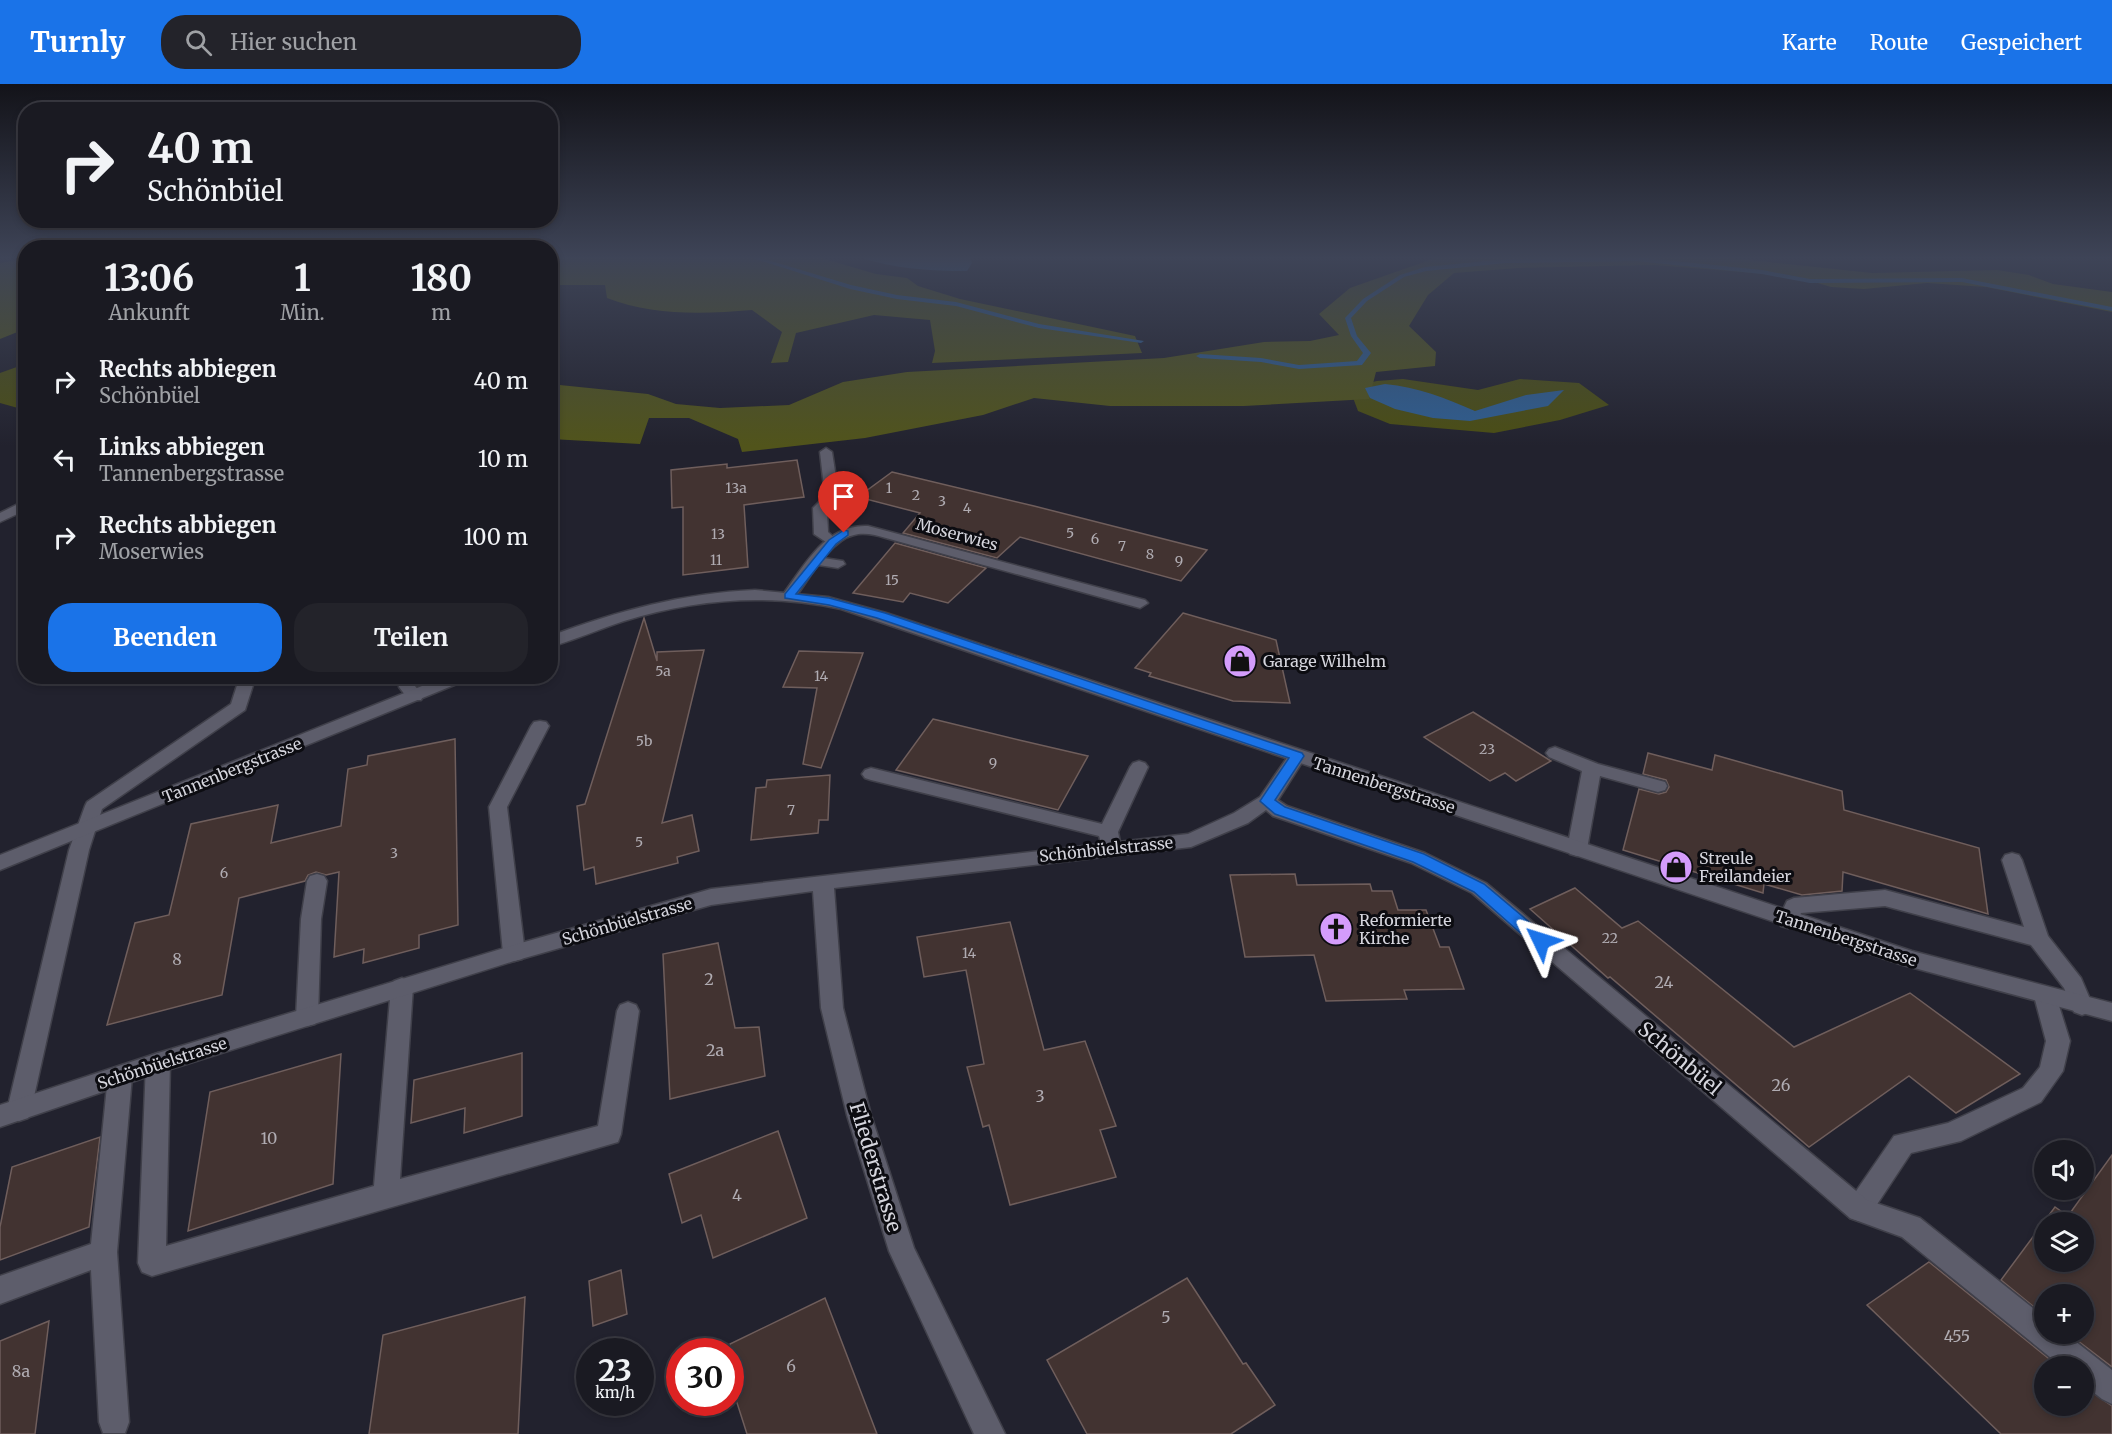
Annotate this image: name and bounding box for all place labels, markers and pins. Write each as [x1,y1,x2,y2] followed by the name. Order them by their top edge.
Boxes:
[818,471,869,533] pin
[1222,643,1258,679] shop icon: Garage Wilhelm
[1263,651,1386,671] place label: Garage Wilhelm
[1699,848,1792,886] place label: Streule Freilandeier
[1658,849,1694,885] shop icon: Streule Freilandeier
[1359,910,1452,948] place label: Reformierte Kirche
[1318,911,1354,947] church icon: Reformierte Kirche

